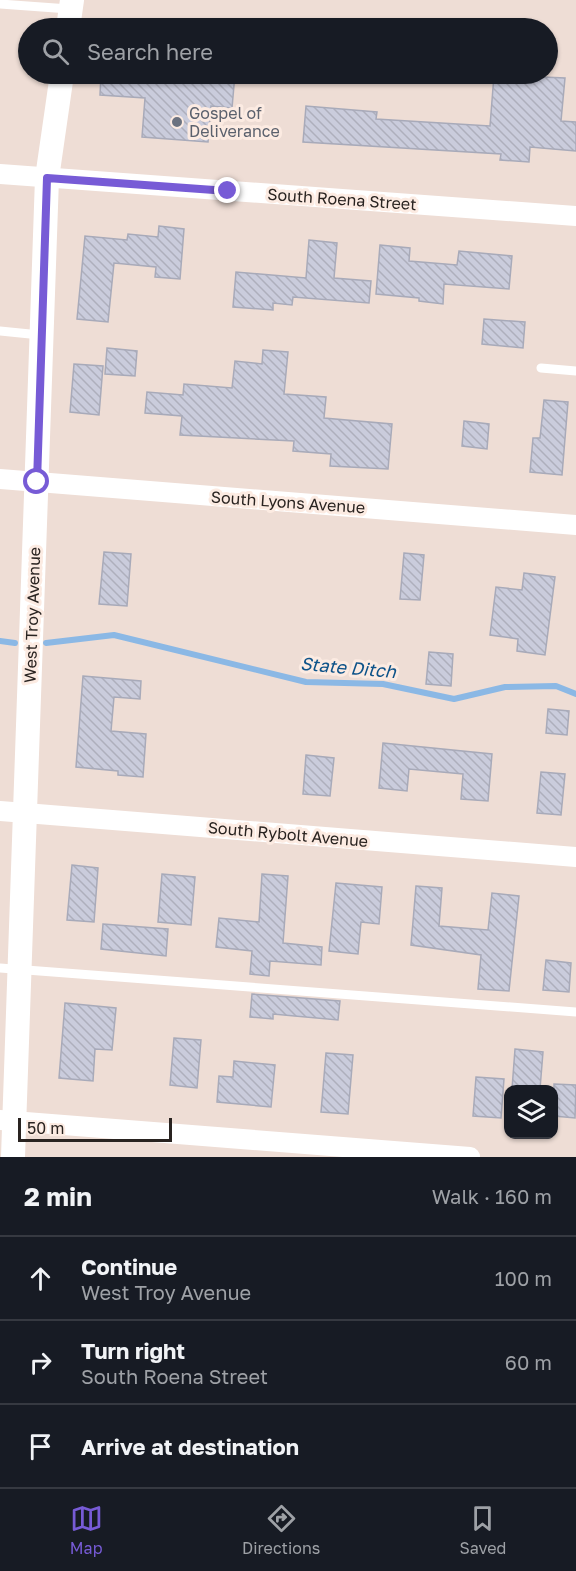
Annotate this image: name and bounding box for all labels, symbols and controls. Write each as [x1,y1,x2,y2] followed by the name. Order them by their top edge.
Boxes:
[18,18,558,84] search box
[39,35,72,68] icon: search
[87,38,213,65] text: Search here
[189,103,280,141] place label: Gospel of Deliverance
[170,115,184,129] marker: Gospel of Deliverance
[214,177,240,203] route end
[267,184,417,214] street label: South Roena Street
[23,468,49,494] route start
[210,487,366,517] street label: South Lyons Avenue
[20,547,44,683] street label: West Troy Avenue
[299,652,398,682] water label: State Ditch
[207,817,369,851] street label: South Rybolt Avenue
[504,1085,558,1139] map controls
[504,1085,558,1139] button: layers
[18,1115,172,1142] scale bar
[27,1118,64,1138] text: 50 m
[24,1181,92,1212] text: 2 min
[432,1184,552,1208] text: Walk · 160 m
[81,1253,177,1280] text: Continue
[24,1262,57,1295] icon: ahead
[495,1266,552,1290] text: 100 m
[81,1280,251,1304] text: West Troy Avenue
[81,1337,185,1364] text: Turn right
[24,1346,57,1379] icon: right
[505,1350,552,1374] text: 60 m
[81,1364,268,1388] text: South Roena Street
[24,1430,57,1463] icon: arrive
[81,1433,299,1460] text: Arrive at destination
[70,1502,103,1558] tab: Map
[242,1502,320,1558] tab: Directions
[460,1502,506,1558] tab: Saved

